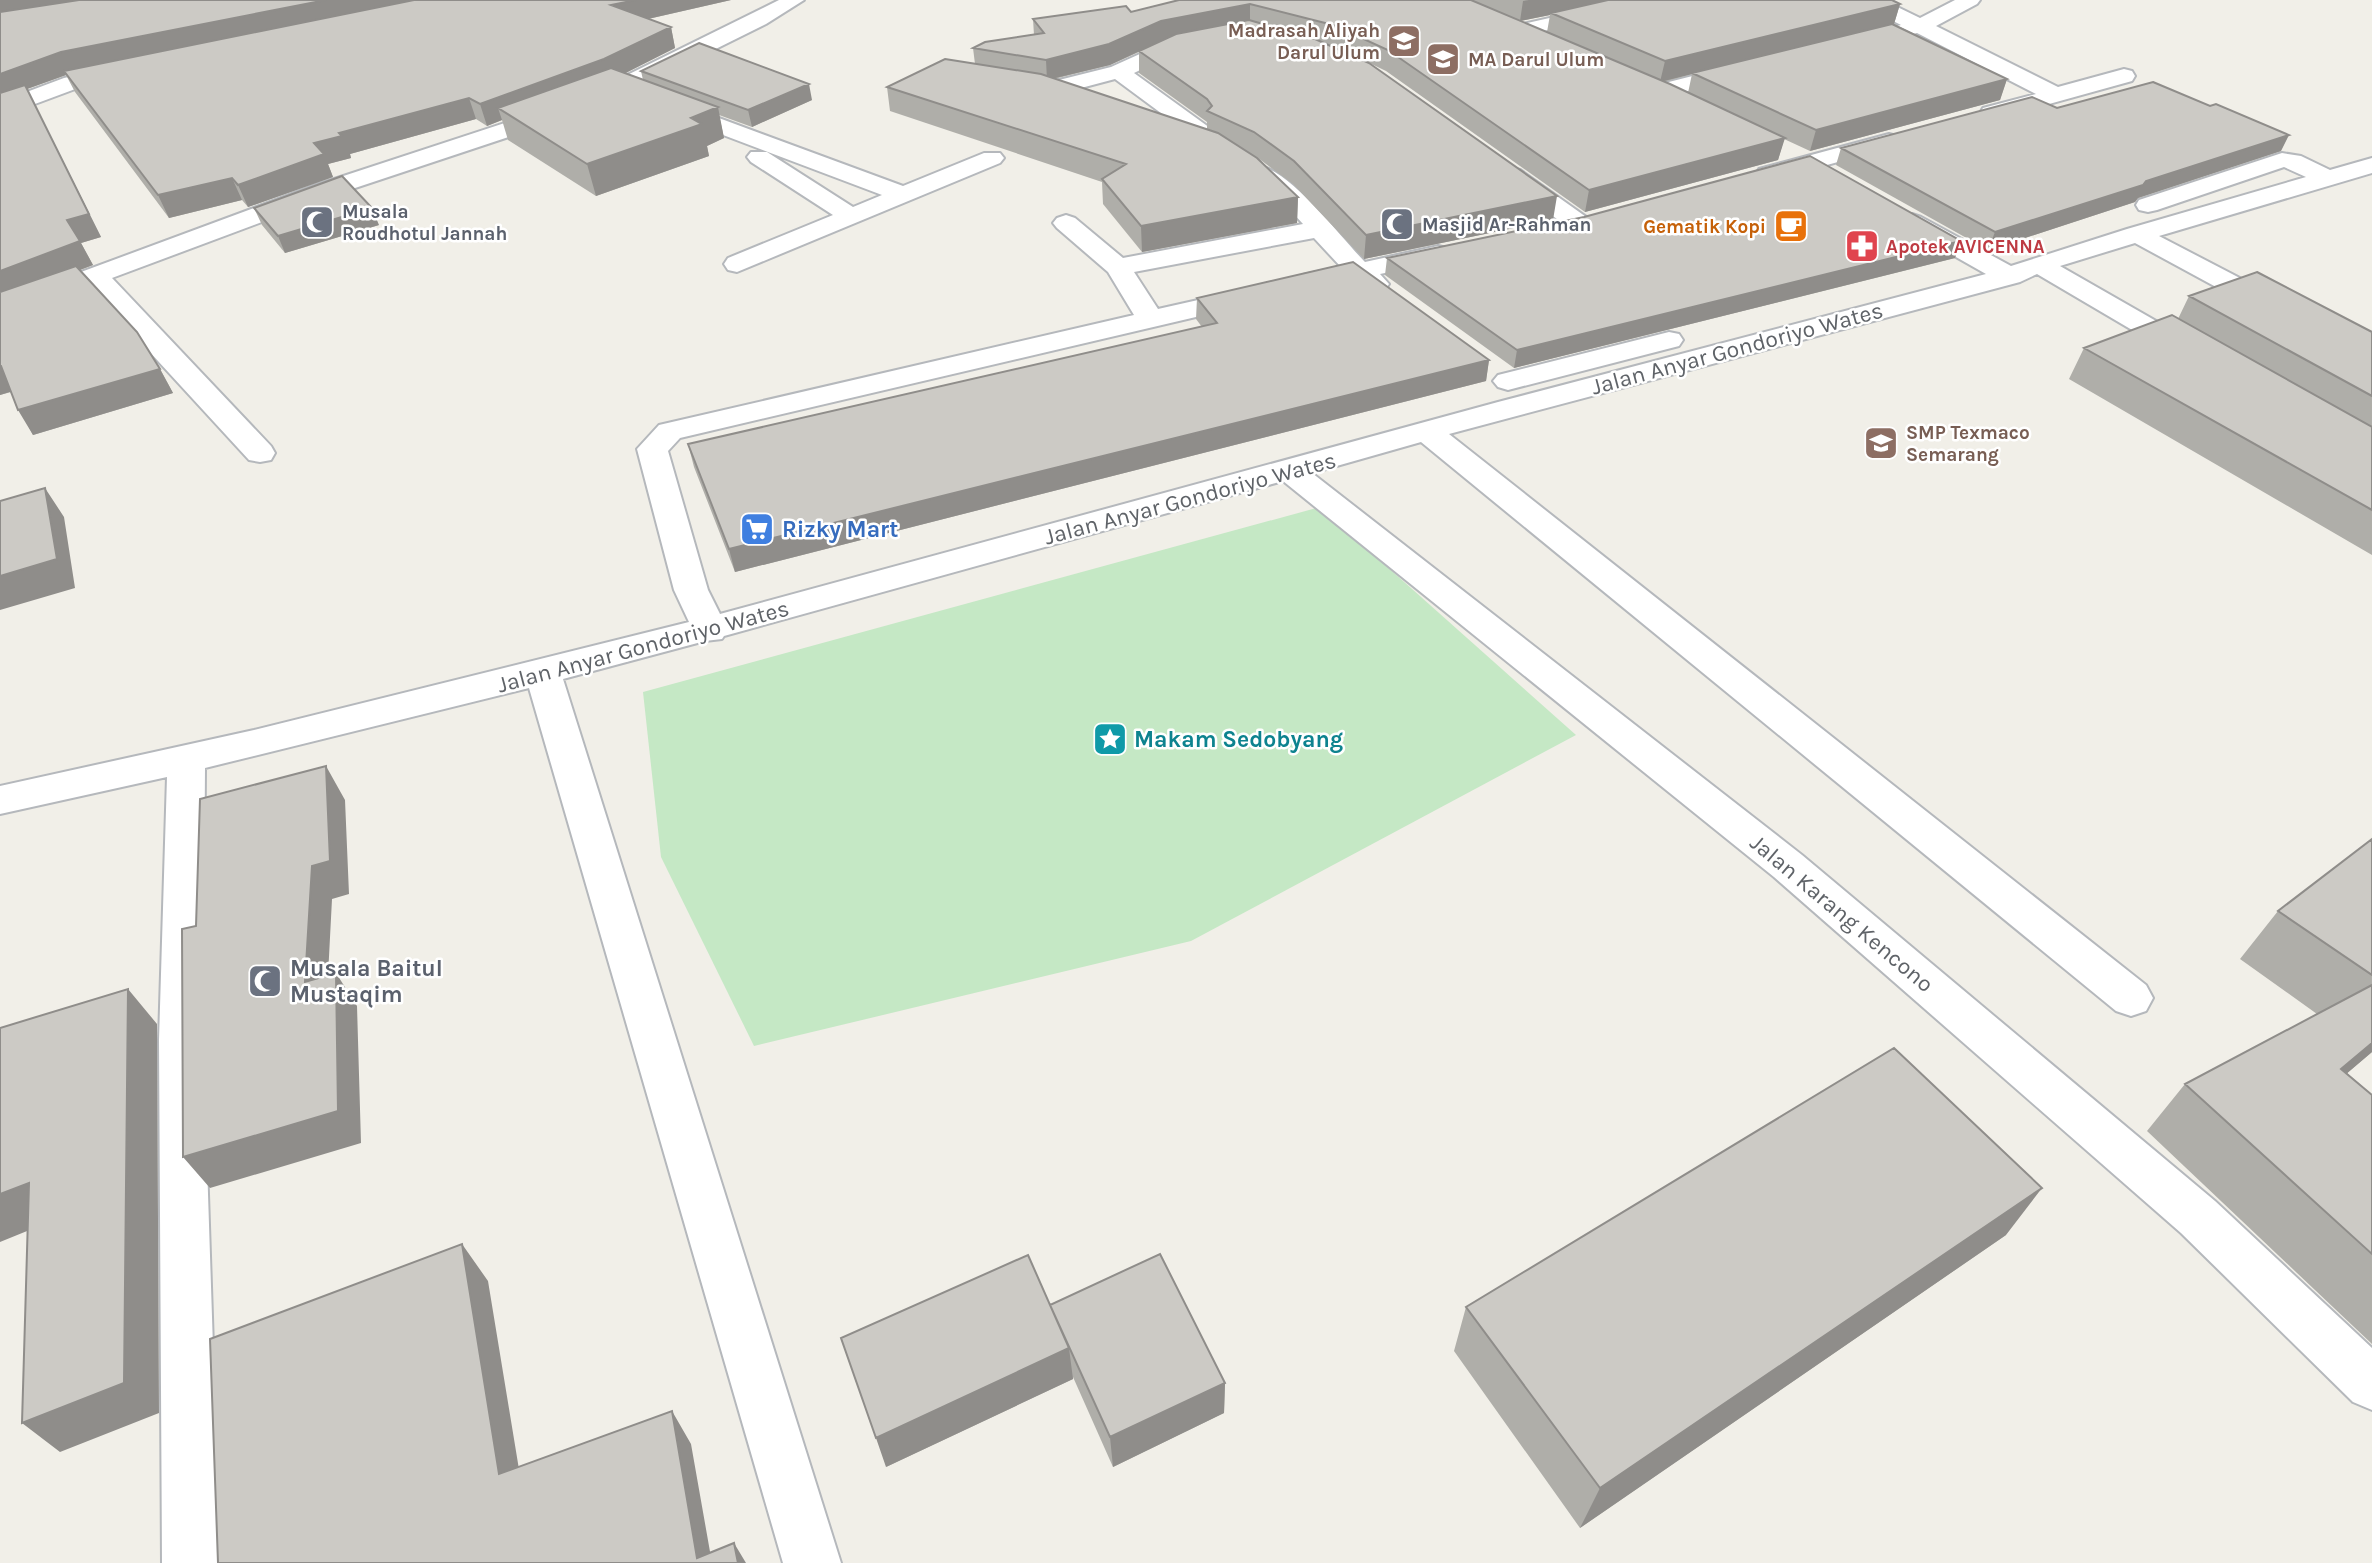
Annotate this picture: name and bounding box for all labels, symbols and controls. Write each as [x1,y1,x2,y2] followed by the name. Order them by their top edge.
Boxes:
[1228,20,1380,64] place label: Madrasah Aliyah Darul Ulum
[1385,22,1423,60] school or university icon: Madrasah Aliyah Darul Ulum
[1424,40,1462,78] school or university icon: MA Darul Ulum
[1468,49,1604,71] place label: MA Darul Ulum
[342,201,507,245] place label: Musala Roudhotul Jannah
[298,203,336,241] mosque icon: Musala Roudhotul Jannah
[1378,205,1416,243] mosque icon: Masjid Ar-Rahman
[1772,207,1810,245] cafe icon: Gematik Kopi
[1422,214,1591,236] place label: Masjid Ar-Rahman
[1643,216,1766,238] place label: Gematik Kopi
[1843,227,1881,265] pharmacy icon: Apotek AVICENNA
[1886,236,2045,258] place label: Apotek AVICENNA
[1588,296,1886,400] street label: Jalan Anyar Gondoriyo Wates
[1906,422,2030,466] place label: SMP Texmaco Semarang
[1862,424,1900,462] school or university icon: SMP Texmaco Semarang
[1041,446,1339,550] street label: Jalan Anyar Gondoriyo Wates
[738,510,776,548] supermarket icon: Rizky Mart
[782,516,898,543] place label: Rizky Mart
[494,594,792,698] street label: Jalan Anyar Gondoriyo Wates
[1091,720,1129,758] place icon: Makam Sedobyang
[1134,726,1343,753] place label: Makam Sedobyang
[1745,829,1939,998] street label: Jalan Karang Kencono
[290,955,443,1008] place label: Musala Baitul Mustaqim
[246,962,284,1000] mosque icon: Musala Baitul Mustaqim

